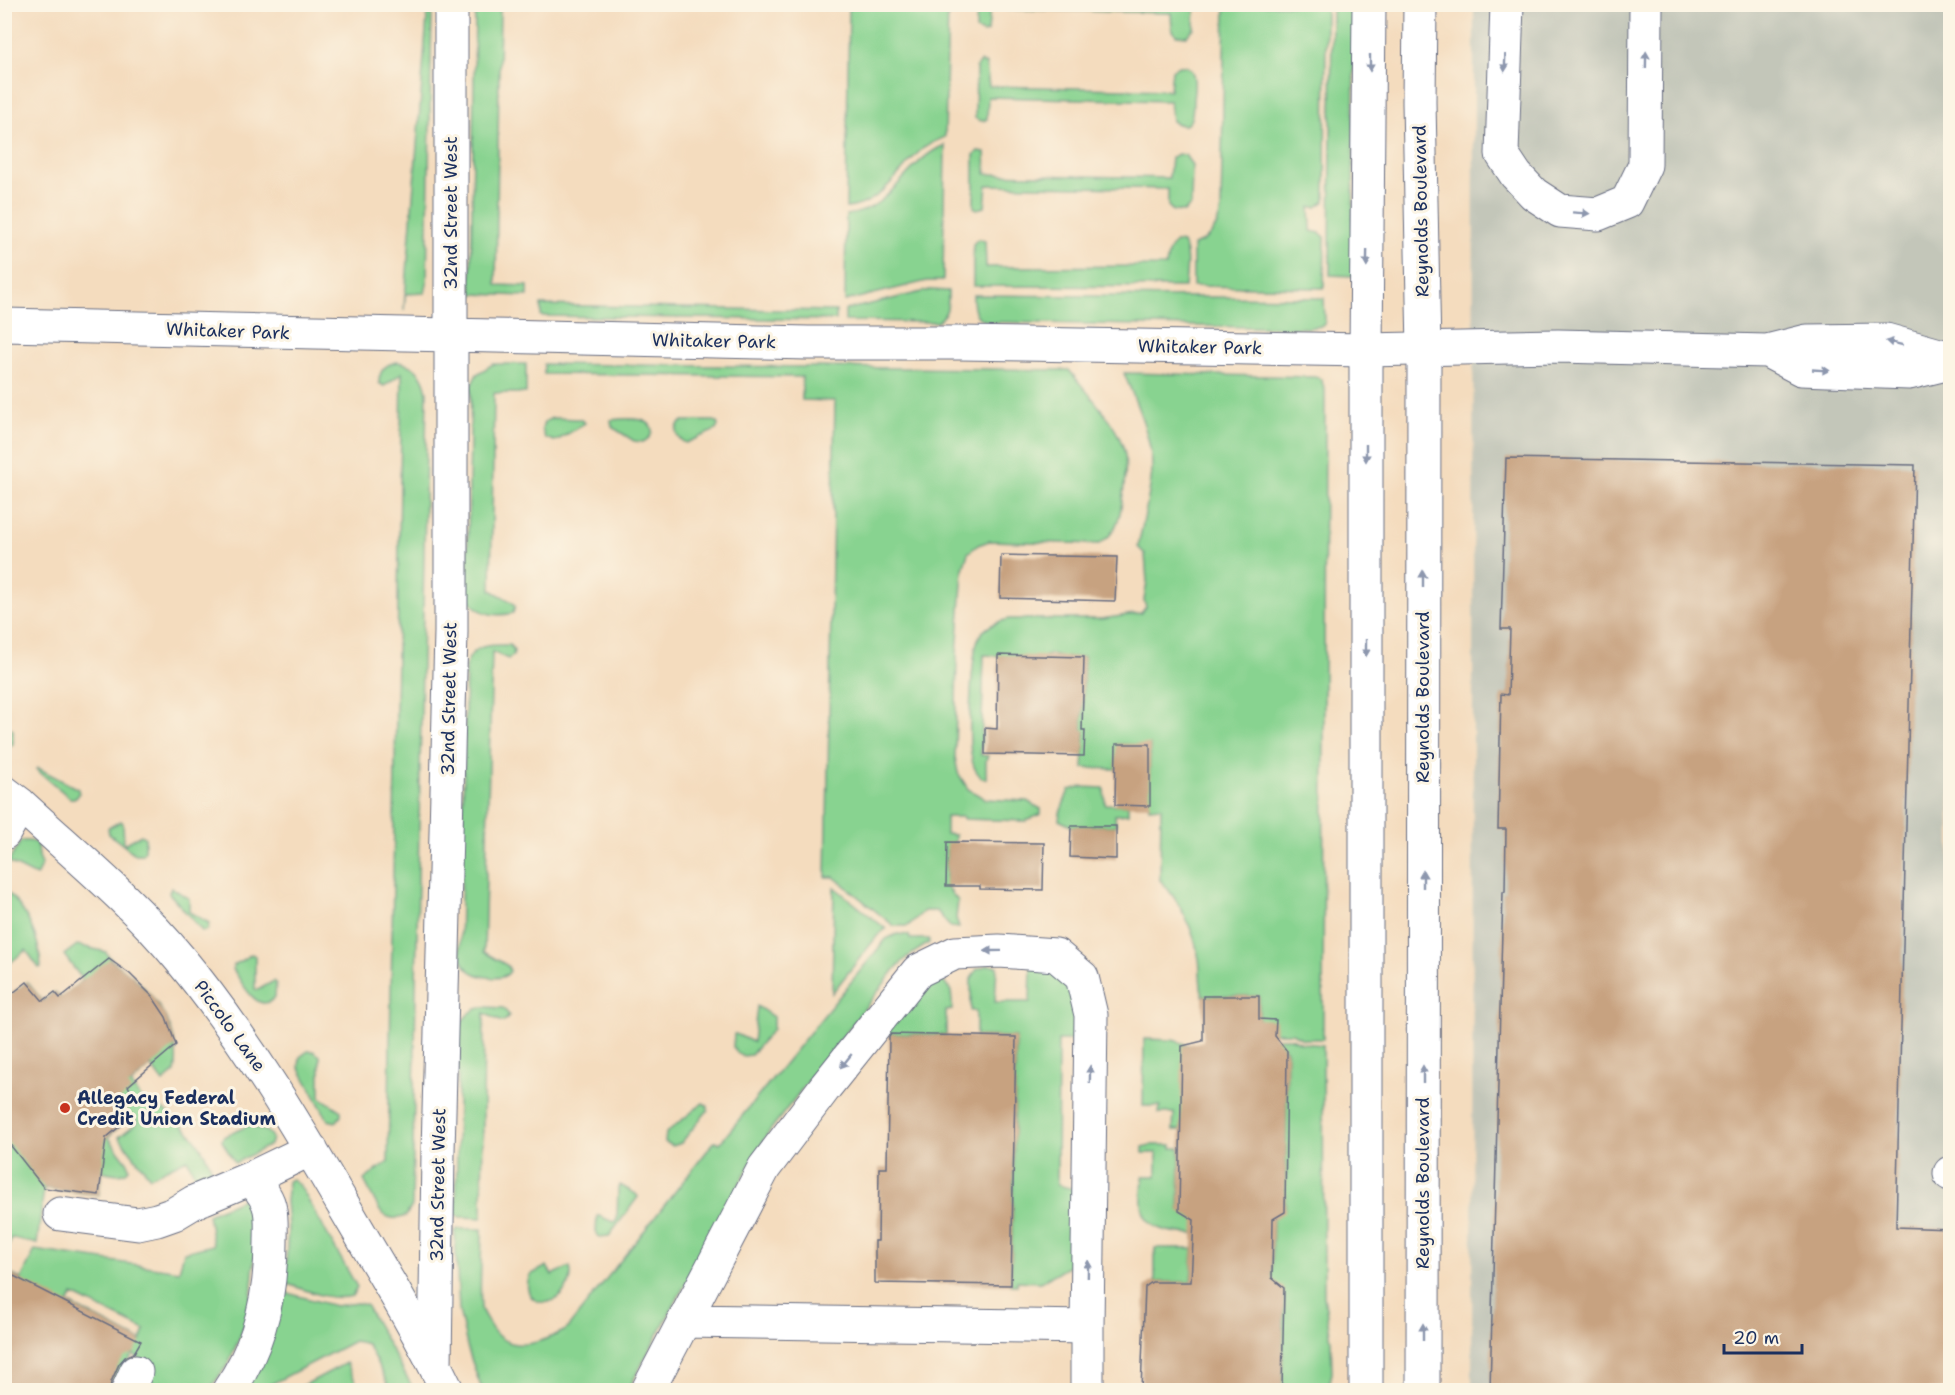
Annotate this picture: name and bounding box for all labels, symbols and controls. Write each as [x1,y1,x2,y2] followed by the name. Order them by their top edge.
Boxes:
[1641,50,1651,69] one-way arrow
[1365,53,1375,72] one-way arrow
[1500,53,1510,72] one-way arrow
[1408,125,1434,297] street label: Reynolds Boulevard
[439,136,463,290] street label: 32nd Street West
[1572,208,1591,218] one-way arrow
[1362,248,1372,267] one-way arrow
[166,317,290,345] street label: Whitaker Park
[652,328,776,354] street label: Whitaker Park
[1138,334,1262,360] street label: Whitaker Park
[1885,337,1903,347] one-way arrow
[1811,366,1830,375] one-way arrow
[1361,443,1371,462] one-way arrow
[1418,570,1428,589] one-way arrow
[1411,611,1435,783] street label: Reynolds Boulevard
[436,622,462,776] street label: 32nd Street West
[1361,638,1371,657] one-way arrow
[1418,870,1428,889] one-way arrow
[984,947,1003,956] one-way arrow
[189,975,271,1077] street label: Piccolo Lane
[839,1053,852,1069] one-way arrow
[1085,1064,1095,1083] one-way arrow
[1418,1065,1428,1084] one-way arrow
[77,1086,276,1131] place label: Allegacy Federal Credit Union Stadium
[1411,1097,1435,1269] street label: Reynolds Boulevard
[58,1101,72,1115] marker: Allegacy Federal Credit Union Stadium
[425,1108,451,1262] street label: 32nd Street West
[1083,1259,1093,1278] one-way arrow
[1724,1317,1802,1355] scale bar
[1418,1323,1428,1342] one-way arrow
[1733,1326,1779,1350] text: 20 m

